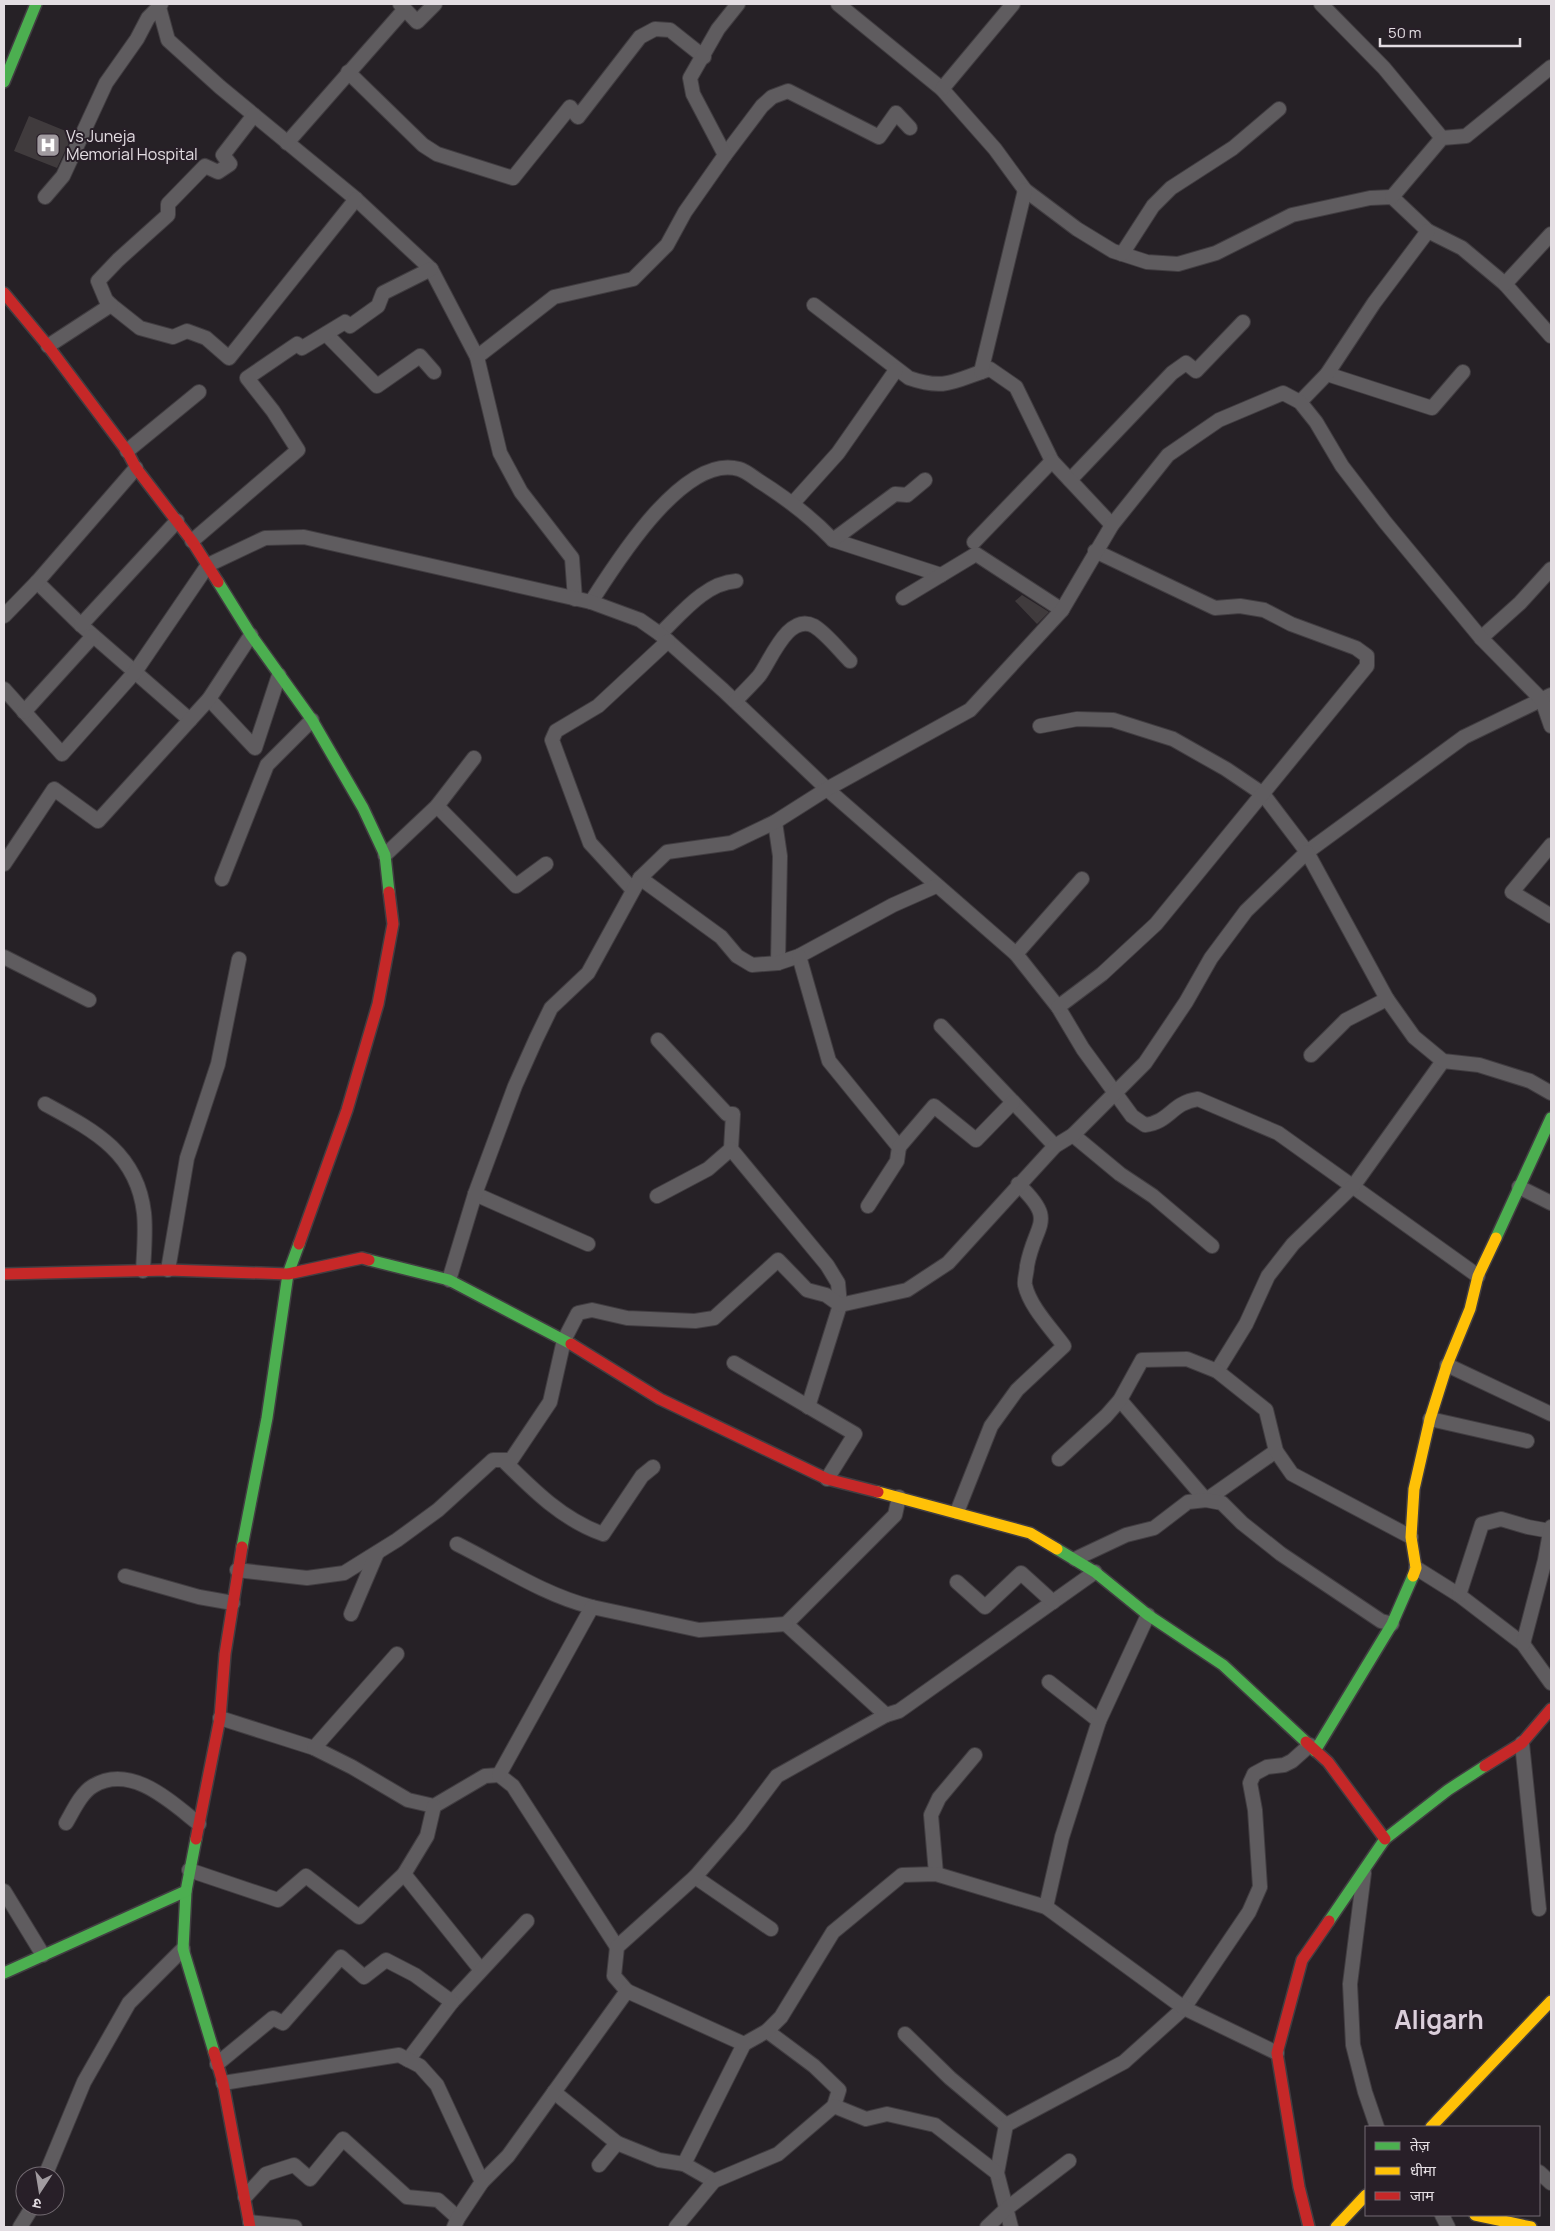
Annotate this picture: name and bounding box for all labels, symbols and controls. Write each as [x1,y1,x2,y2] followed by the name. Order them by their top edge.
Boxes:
[1380,15,1520,47] scale bar
[1388,22,1422,43] text: 50 m
[66,125,198,165] place label: Vs Juneja Memorial Hospital
[35,132,61,158] hospital icon: Vs Juneja Memorial Hospital
[1394,2001,1484,2037] district label: Aligarh
[1365,2126,1540,2216] legend
[1410,2135,1431,2156] text: तेज़
[1410,2160,1437,2181] text: धीमा
[15,2166,65,2216] north arrow
[1410,2185,1435,2206] text: जाम
[30,2194,43,2214] text: उ

